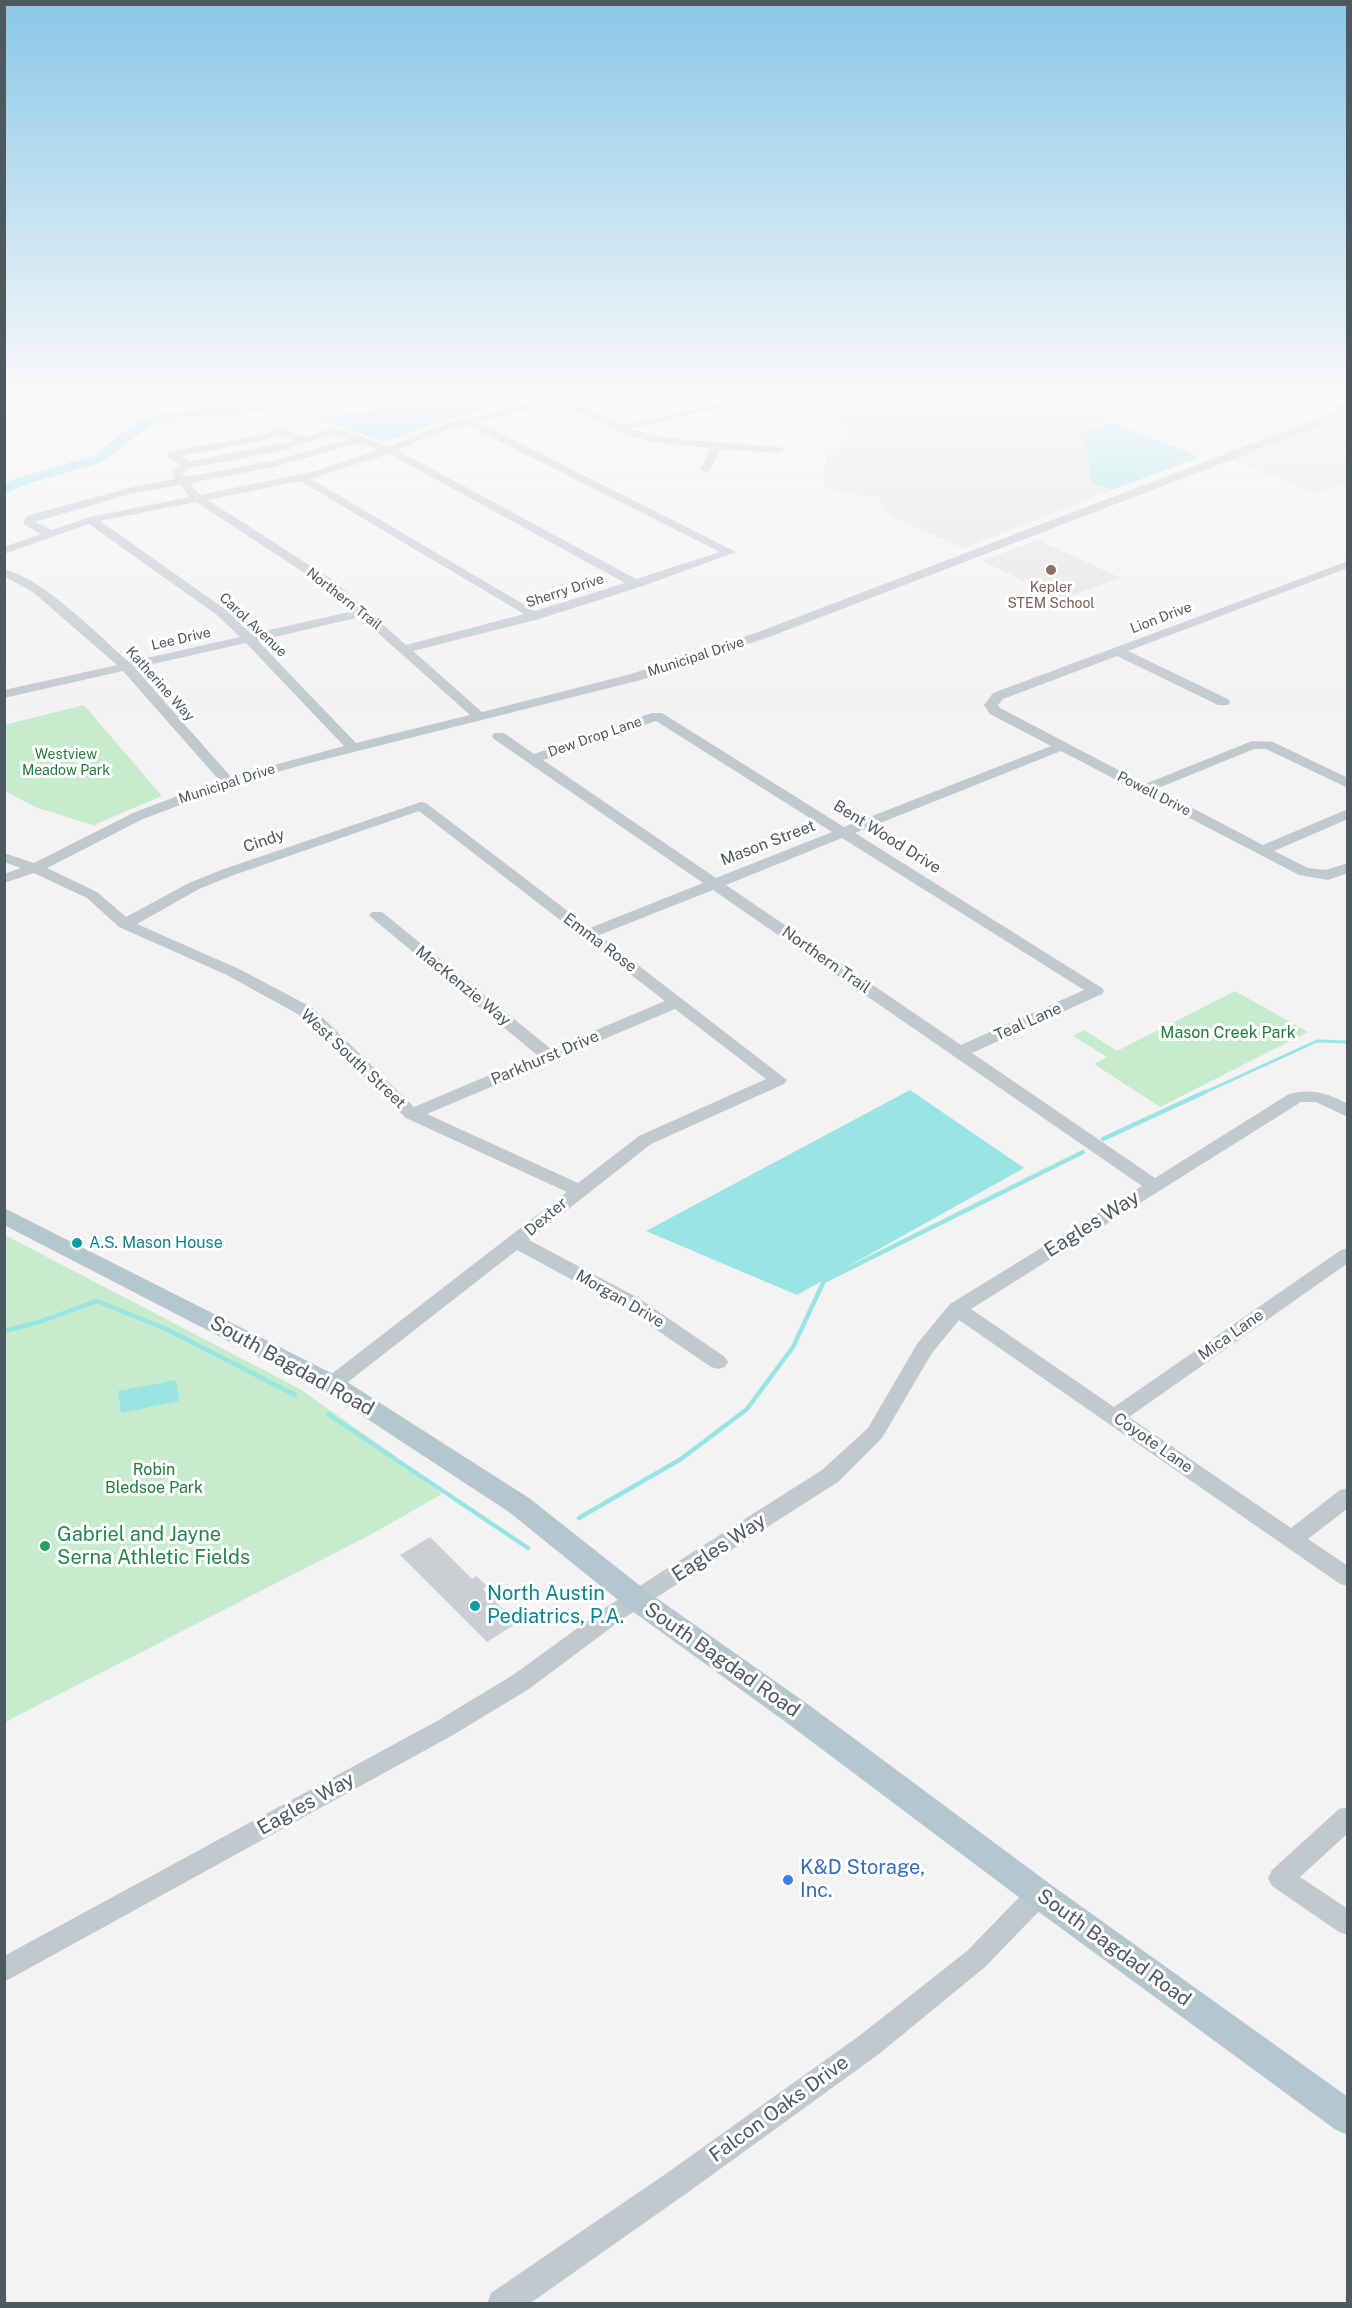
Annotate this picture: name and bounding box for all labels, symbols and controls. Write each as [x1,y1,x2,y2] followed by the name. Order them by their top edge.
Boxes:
[1044,563,1058,577] marker: Kepler STEM School
[303,564,385,634] street label: Northern Trail
[524,571,606,611] street label: Sherry Drive
[1007,580,1095,612] place label: Kepler STEM School
[216,589,290,661] street label: Carol Avenue
[1128,599,1194,637] street label: Lion Drive
[150,624,212,654] street label: Lee Drive
[646,634,746,680] street label: Municipal Drive
[122,643,198,725] street label: Katherine Way
[546,713,644,761] street label: Dew Drop Lane
[22,747,110,780] park label: Westview Meadow Park
[177,761,277,807] street label: Municipal Drive
[1114,768,1194,820] street label: Powell Drive
[830,796,944,878] street label: Bent Wood Drive
[718,816,818,870] street label: Mason Street
[241,825,287,857] street label: Cindy
[560,909,640,977] street label: Emma Rose
[778,922,874,998] street label: Northern Trail
[412,942,514,1030] street label: MacKenzie Way
[992,999,1064,1045] street label: Teal Lane
[296,1005,410,1113] street label: West South Street
[1160,1023,1296,1043] park label: Mason Creek Park
[488,1027,602,1089] street label: Parkhurst Drive
[1040,1185,1144,1263] street label: Eagles Way
[521,1194,571,1240] street label: Dexter
[89,1233,223,1253] place label: A.S. Mason House
[70,1236,84,1250] marker: A.S. Mason House
[572,1266,668,1332] street label: Morgan Drive
[1195,1305,1267,1365] street label: Mica Lane
[206,1311,378,1421] street label: South Bagdad Road
[1110,1409,1196,1477] street label: Coyote Lane
[105,1460,203,1498] park label: Robin Bledsoe Park
[668,1509,770,1587] street label: Eagles Way
[57,1523,250,1570] place label: Gabriel and Jayne Serna Athletic Fields
[38,1539,52,1553] marker: Gabriel and Jayne Serna Athletic Fields
[487,1582,624,1629] place label: North Austin Pediatrics, P.A.
[640,1597,804,1723] street label: South Bagdad Road
[468,1599,482,1613] marker: North Austin Pediatrics, P.A.
[253,1768,359,1840] street label: Eagles Way
[800,1856,925,1903] place label: K&D Storage, Inc.
[781,1873,795,1887] marker: K&D Storage, Inc.
[1032,1884,1196,2012] street label: South Bagdad Road
[705,2050,853,2168] street label: Falcon Oaks Drive

